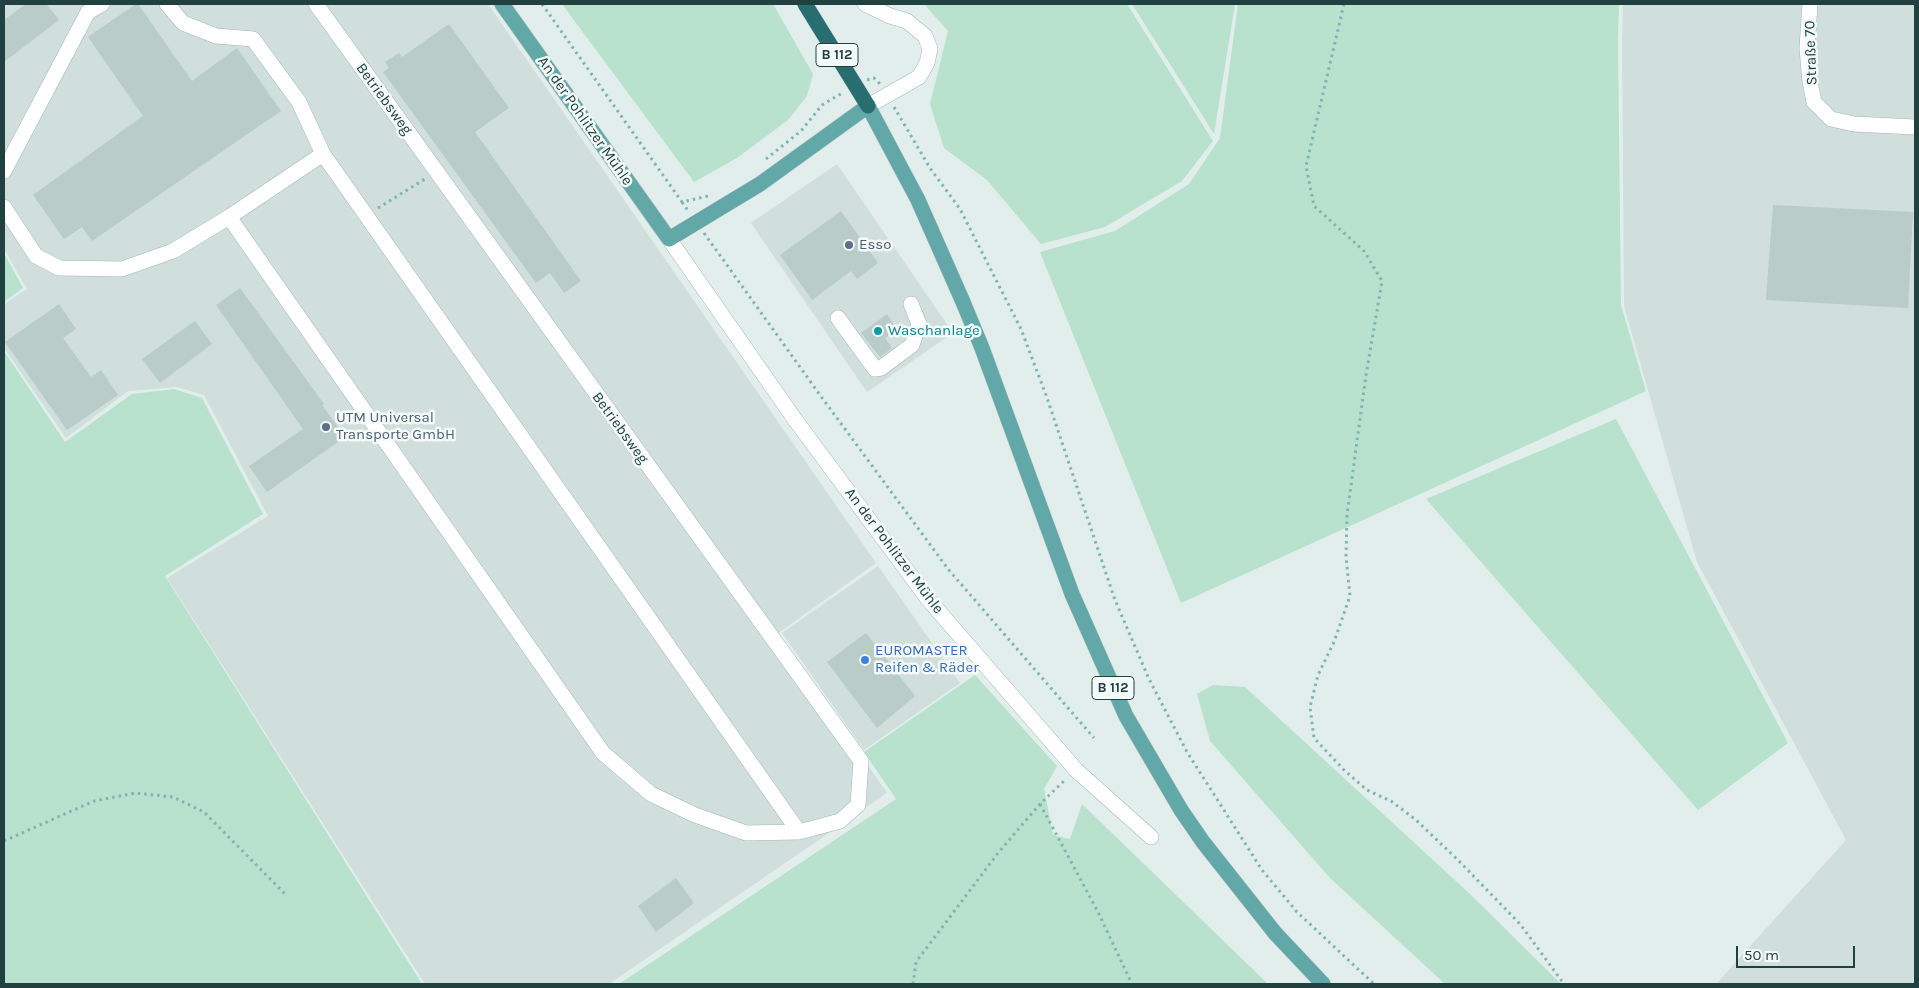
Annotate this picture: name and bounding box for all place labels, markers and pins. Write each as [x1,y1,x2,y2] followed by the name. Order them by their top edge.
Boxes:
[859,236,891,254] place label: Esso
[843,239,855,251] marker: Esso
[888,322,980,340] place label: Waschanlage
[872,325,884,337] marker: Waschanlage
[336,409,455,444] place label: UTM Universal Transporte GmbH
[320,421,332,433] marker: UTM Universal Transporte GmbH
[875,642,979,677] place label: EUROMASTER Reifen & Räder
[859,654,871,666] marker: EUROMASTER Reifen & Räder

